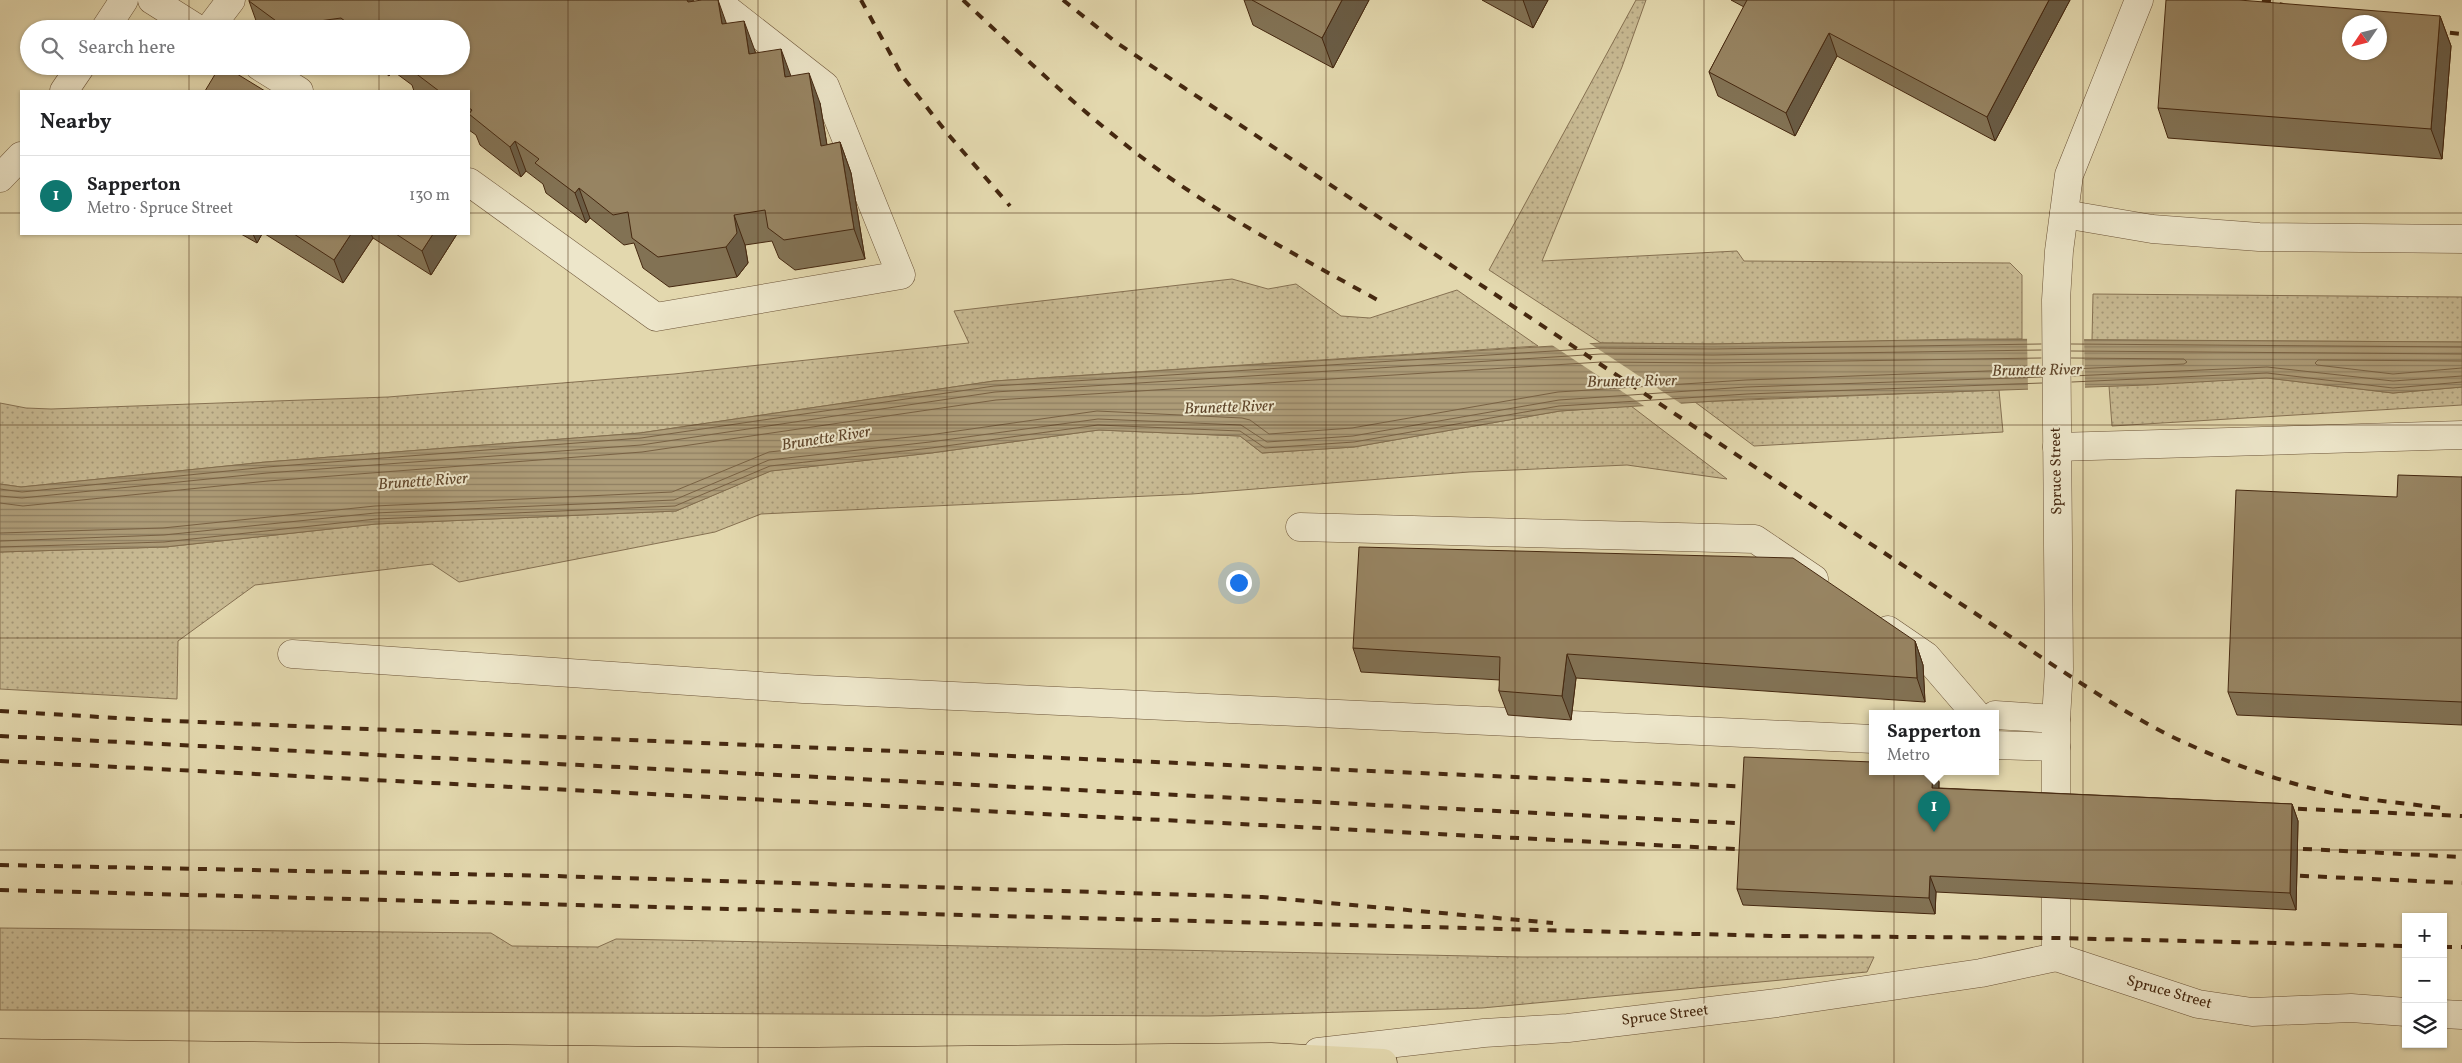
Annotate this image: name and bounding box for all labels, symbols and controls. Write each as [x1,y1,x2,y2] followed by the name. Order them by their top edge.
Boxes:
[2342,15,2387,60] north arrow
[20,20,470,75] search box
[38,34,66,62] icon: search
[78,35,175,61] text: Search here
[40,108,111,137] text: Nearby
[87,172,181,198] text: Sapperton
[53,185,59,207] text: 1
[409,185,450,207] text: 130 m
[87,198,233,220] text: Metro · Spruce Street
[1992,359,2083,383] water label: Brunette River
[1587,370,1678,394] water label: Brunette River
[1184,395,1275,421] water label: Brunette River
[780,421,873,457] water label: Brunette River
[2046,427,2068,515] street label: Spruce Street
[377,468,470,496] water label: Brunette River
[1226,570,1252,596] your location
[1869,710,1999,775] popup
[1887,719,1981,745] text: Sapperton
[1887,745,1930,767] text: Metro
[1918,791,1950,832] pin: 1
[2402,913,2447,1048] map controls
[2402,913,2447,958] button: +
[2402,958,2447,1003] button: −
[2124,971,2214,1015] street label: Spruce Street
[1620,1000,1710,1032] street label: Spruce Street
[2402,1003,2447,1048] button: layers

